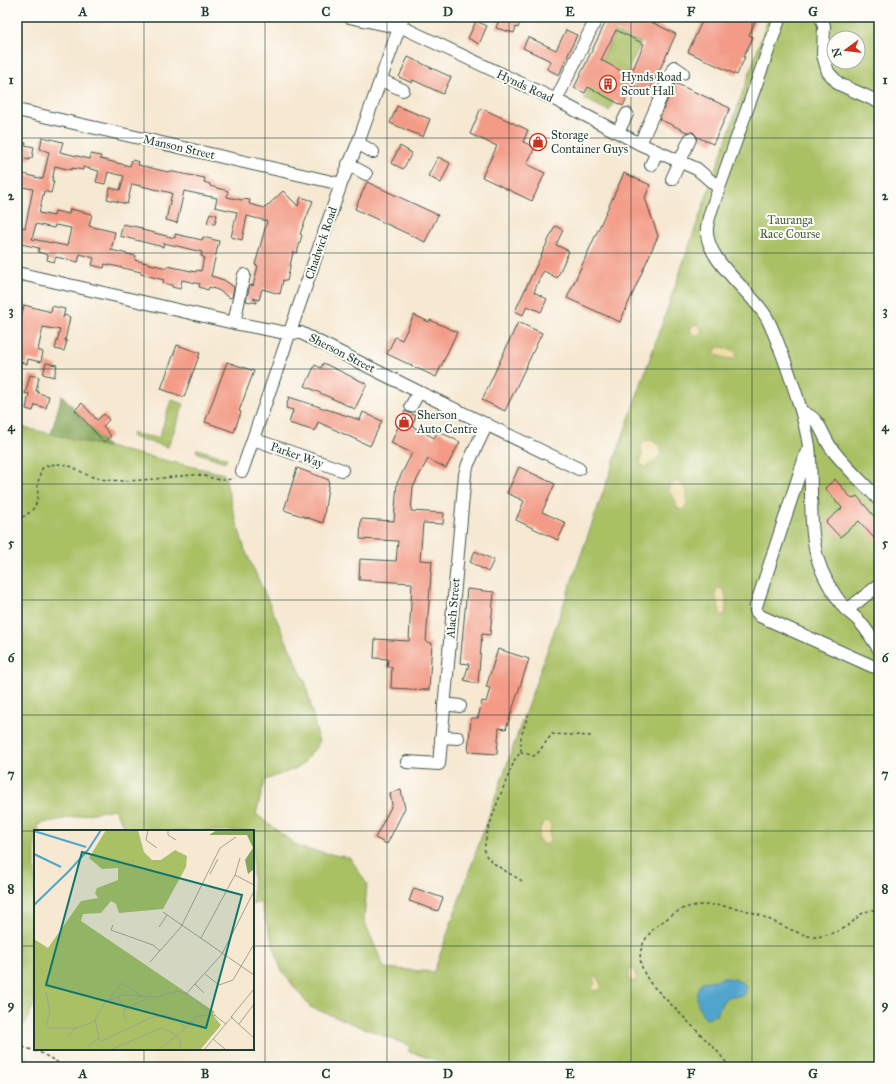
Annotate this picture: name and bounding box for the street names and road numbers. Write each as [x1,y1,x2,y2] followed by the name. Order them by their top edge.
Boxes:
[494,67,556,105] street label: Hynds Road
[142,132,217,162] street label: Manson Street
[302,205,340,281] street label: Chadwick Road
[307,330,378,376] street label: Sherson Street
[269,439,326,471] street label: Parker Way
[443,577,463,640] street label: Alach Street

